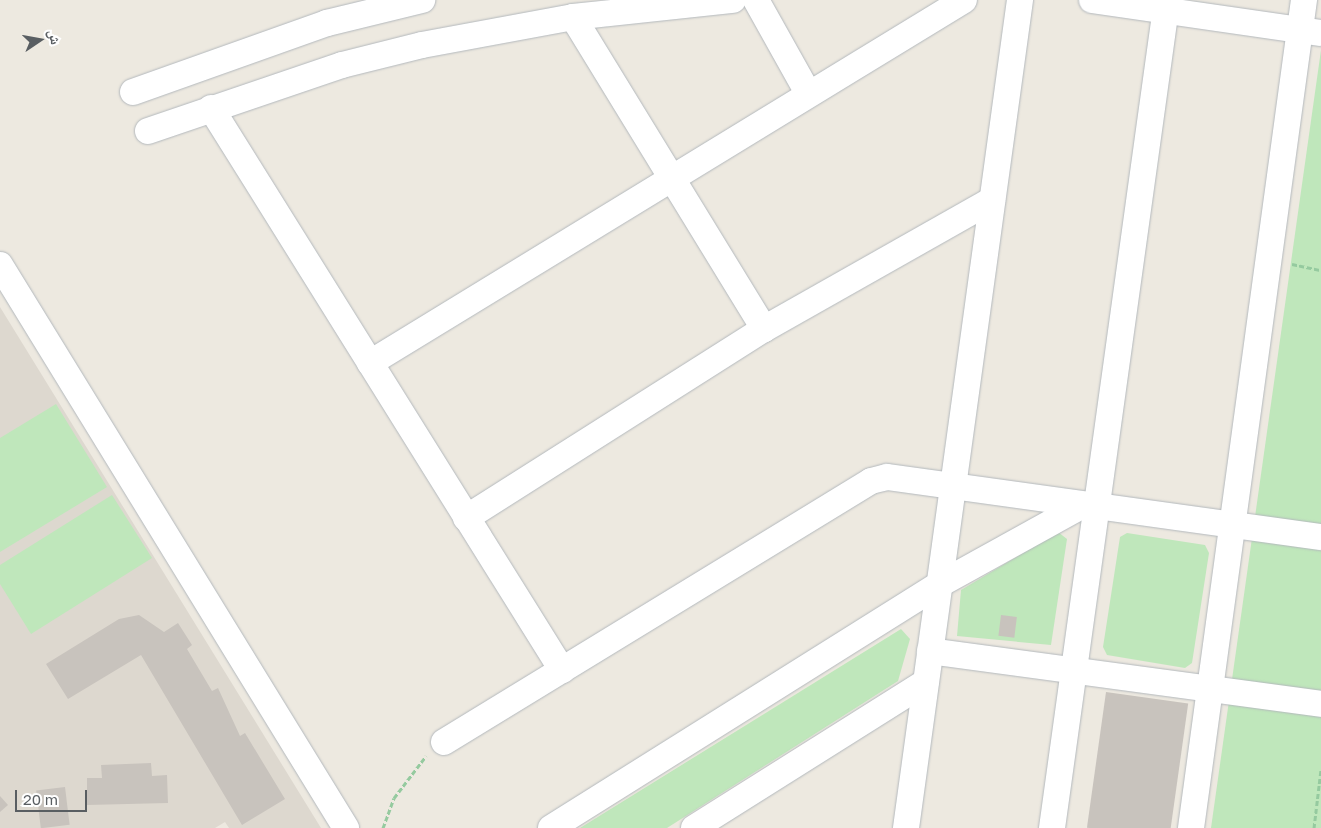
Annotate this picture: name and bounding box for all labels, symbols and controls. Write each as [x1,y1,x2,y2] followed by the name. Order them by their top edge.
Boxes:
[15,15,65,65] north arrow
[45,28,65,46] text: ش
[18,780,90,812] scale bar
[23,790,58,808] text: 20 m

